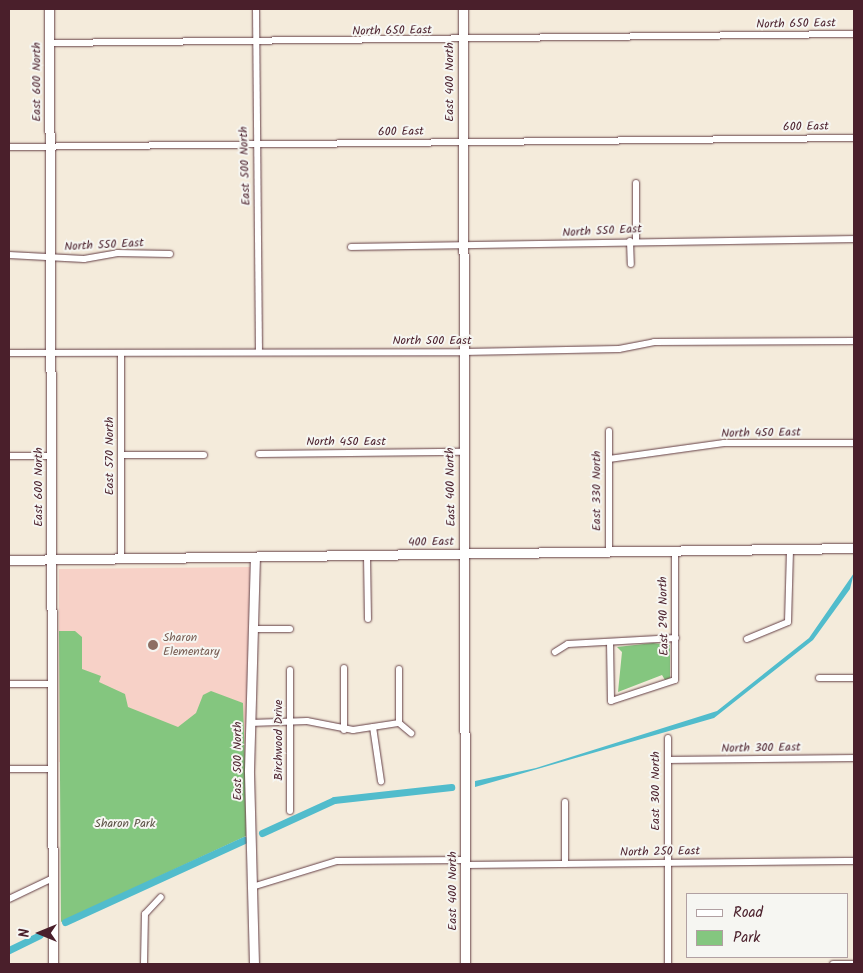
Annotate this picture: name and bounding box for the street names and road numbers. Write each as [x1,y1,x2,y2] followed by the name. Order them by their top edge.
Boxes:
[756,16,836,32] street label: North 650 East
[352,23,432,39] street label: North 650 East
[30,42,44,122] street label: East 600 North
[443,42,457,122] street label: East 400 North
[783,119,829,135] street label: 600 East
[378,124,424,140] street label: 600 East
[236,126,254,206] street label: East 500 North
[562,222,642,240] street label: North 550 East
[64,236,144,254] street label: North 550 East
[392,334,472,348] street label: North 500 East
[103,417,117,495] street label: East 570 North
[721,425,801,441] street label: North 450 East
[306,435,386,449] street label: North 450 East
[32,447,46,527] street label: East 600 North
[443,447,459,527] street label: East 400 North
[590,451,604,531] street label: East 330 North
[408,534,454,550] street label: 400 East
[656,576,672,656] street label: East 290 North
[272,699,286,781] street label: Birchwood Drive
[231,721,245,801] street label: East 500 North
[721,740,801,756] street label: North 300 East
[649,751,663,831] street label: East 300 North
[620,844,700,860] street label: North 250 East
[446,851,460,931] street label: East 400 North

